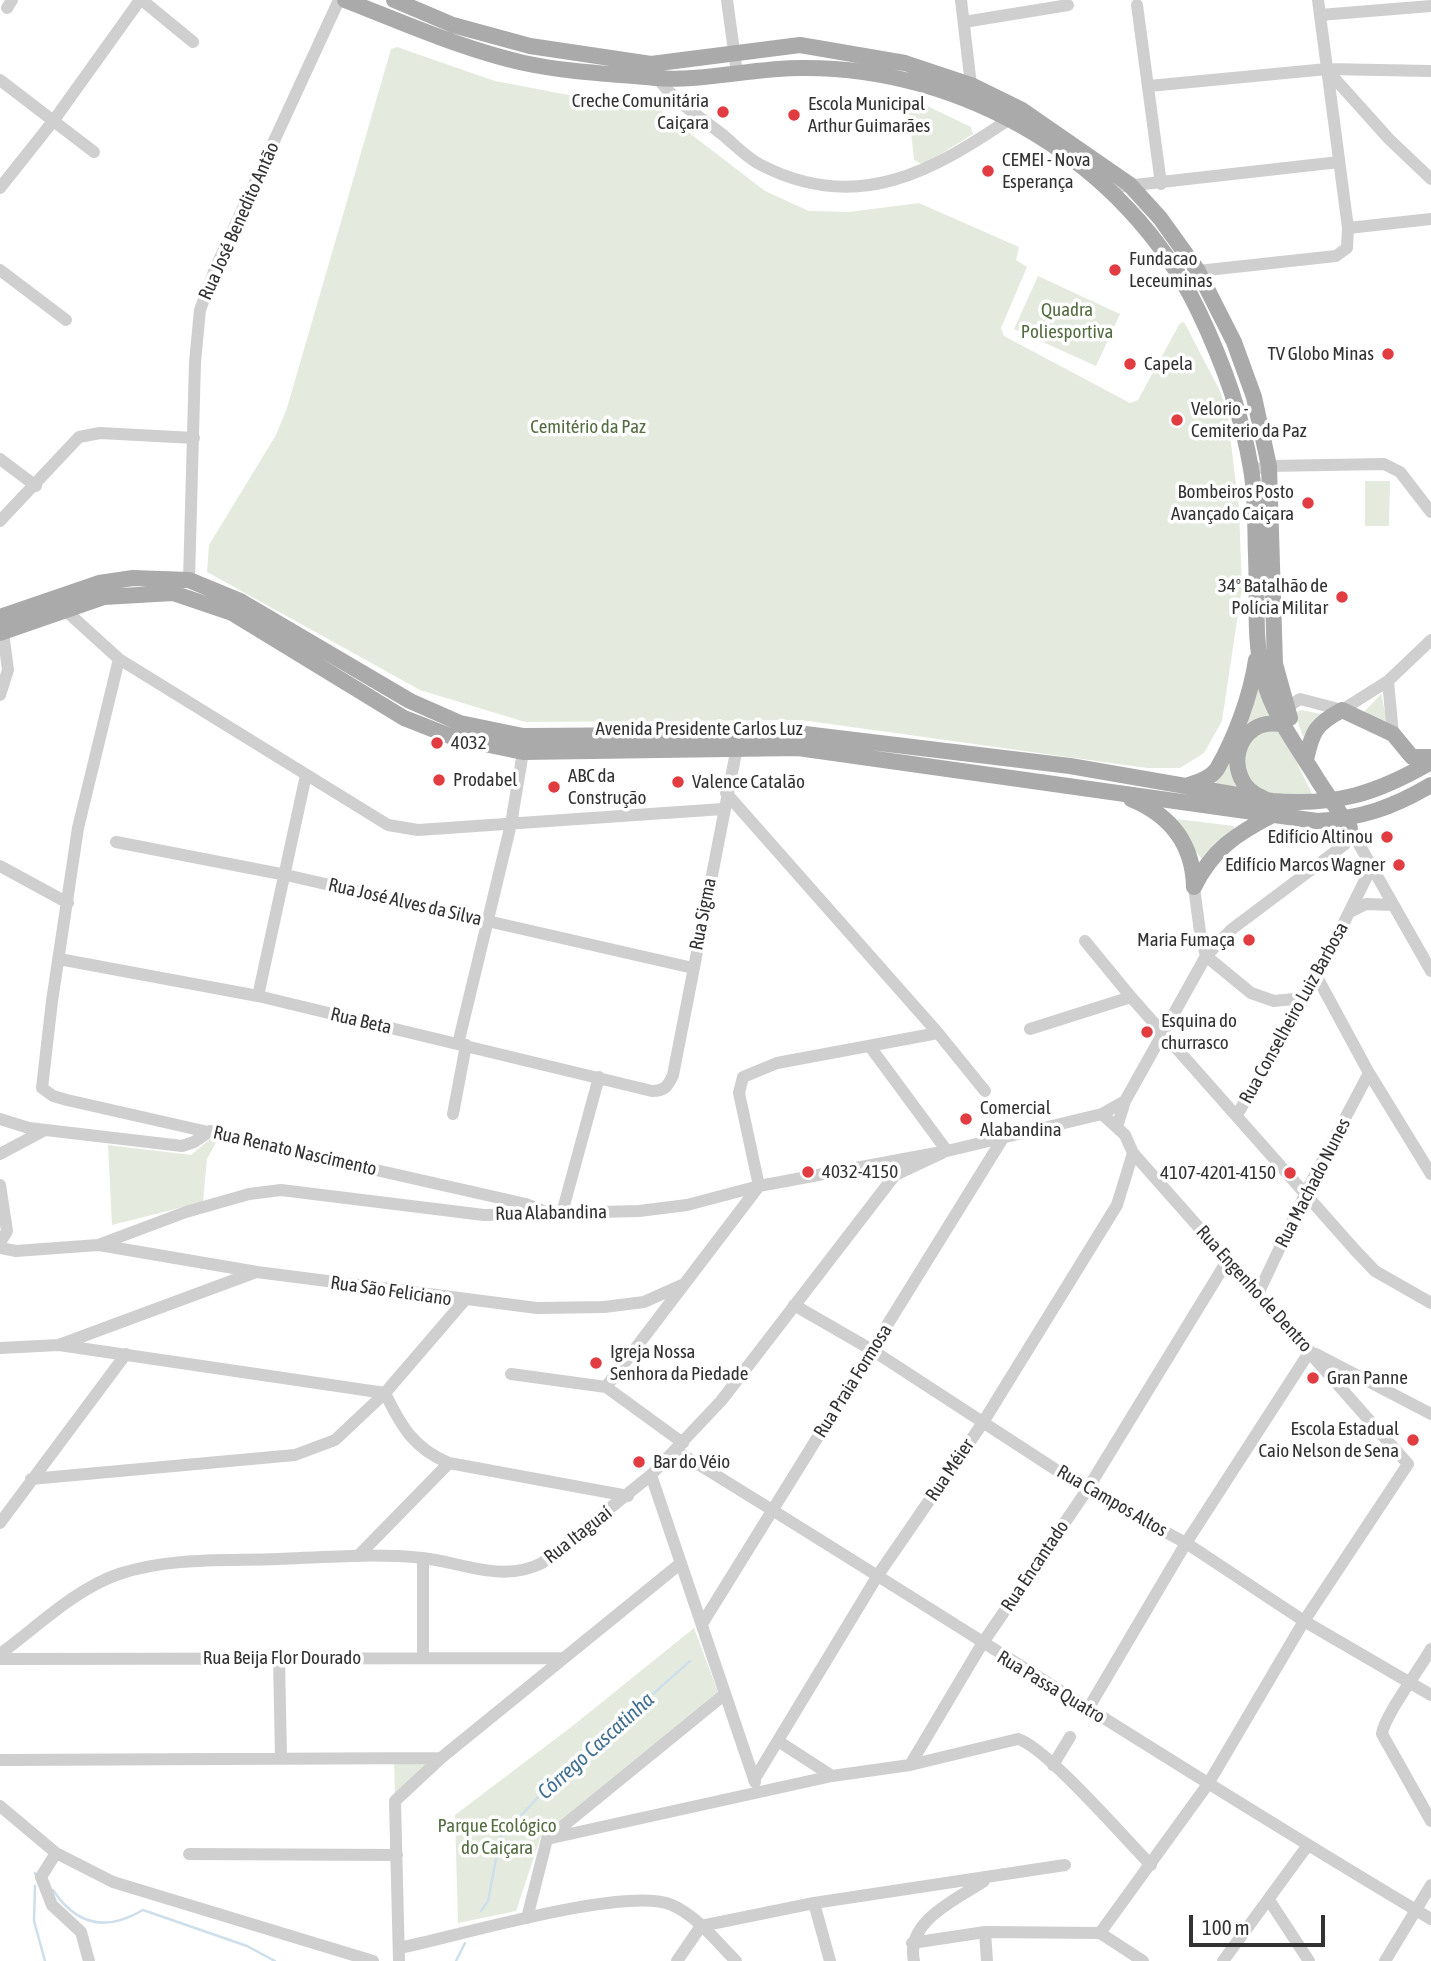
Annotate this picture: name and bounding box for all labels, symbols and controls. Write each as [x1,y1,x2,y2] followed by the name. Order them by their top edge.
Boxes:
[572,90,709,134] place label: Creche Comunitária Caiçara
[808,93,930,137] place label: Escola Municipal Arthur Guimarães
[715,104,731,120] marker: Creche Comunitária Caiçara
[786,107,802,123] marker: Escola Municipal Arthur Guimarães
[194,139,284,303] street label: Rua José Benedito Antão
[1002,149,1091,193] place label: CEMEI - Nova Esperança
[980,163,996,179] marker: CEMEI - Nova Esperança
[1129,248,1213,292] place label: Fundacao Leceuminas
[1107,262,1123,278] marker: Fundacao Leceuminas
[1021,299,1113,343] park label: Quadra Poliesportiva
[1268,343,1374,365] place label: TV Globo Minas
[1380,346,1396,362] marker: TV Globo Minas
[1144,353,1193,375] place label: Capela
[1122,356,1138,372] marker: Capela
[1191,398,1307,442] place label: Velorio - Cemiterio da Paz
[1169,412,1185,428] marker: Velorio - Cemiterio da Paz
[530,416,646,438] park label: Cemitério da Paz
[1171,481,1294,525] place label: Bombeiros Posto Avançado Caiçara
[1300,495,1316,511] marker: Bombeiros Posto Avançado Caiçara
[1218,575,1328,619] place label: 34º Batalhão de Polícia Militar
[1334,589,1350,605] marker: 34º Batalhão de Polícia Militar
[595,718,803,740] street label: Avenida Presidente Carlos Luz
[451,732,487,754] place label: 4032
[429,735,445,751] marker: 4032
[568,765,646,809] place label: ABC da Construção
[453,769,517,791] place label: Prodabel
[692,771,805,793] place label: Valence Catalão
[431,772,447,788] marker: Prodabel
[670,774,686,790] marker: Valence Catalão
[546,779,562,795] marker: ABC da Construção
[1267,826,1373,848] place label: Edifício Altinou
[1379,829,1395,845] marker: Edifício Altinou
[1225,854,1385,876] place label: Edifício Marcos Wagner
[1391,857,1407,873] marker: Edifício Marcos Wagner
[326,873,484,931] street label: Rua José Alves da Silva
[685,876,721,952] street label: Rua Sigma
[1235,918,1353,1108] street label: Rua Conselheiro Luiz Barbosa
[1137,929,1235,951] place label: Maria Fumaça
[1241,932,1257,948] marker: Maria Fumaça
[328,1003,394,1039] street label: Rua Beta
[1161,1010,1237,1054] place label: Esquina do churrasco
[1139,1024,1155,1040] marker: Esquina do churrasco
[980,1097,1062,1141] place label: Comercial Alabandina
[958,1111,974,1127] marker: Comercial Alabandina
[1271,1114,1355,1252] street label: Rua Machado Nunes
[211,1121,379,1181] street label: Rua Renato Nascimento
[822,1161,898,1183] place label: 4032-4150
[1160,1162,1276,1184] place label: 4107-4201-4150
[800,1164,816,1180] marker: 4032-4150
[1282,1165,1298,1181] marker: 4107-4201-4150
[495,1201,607,1225] street label: Rua Alabandina
[1191,1221,1317,1357] street label: Rua Engenho de Dentro
[329,1271,453,1311] street label: Rua São Feliciano
[809,1320,897,1442] street label: Rua Praia Formosa
[610,1341,748,1385] place label: Igreja Nossa Senhora da Piedade
[588,1355,604,1371] marker: Igreja Nossa Senhora da Piedade
[1327,1367,1408,1389] place label: Gran Panne
[1305,1370,1321,1386] marker: Gran Panne
[1258,1418,1399,1462] place label: Escola Estadual Caio Nelson de Sena
[1405,1432,1421,1448] marker: Escola Estadual Caio Nelson de Sena
[921,1435,979,1505] street label: Rua Méier
[653,1451,730,1473] place label: Bar do Véio
[631,1454,647,1470] marker: Bar do Véio
[1053,1460,1171,1542] street label: Rua Campos Altos
[540,1501,616,1569] street label: Rua Itaguaí
[996,1516,1074,1616] street label: Rua Encantado
[993,1646,1109,1728] street label: Rua Passa Quatro
[203,1647,361,1669] street label: Rua Beija Flor Dourado
[533,1687,659,1805] water label: Córrego Cascatinha
[437,1815,557,1859] park label: Parque Ecológico do Caiçara
[1193,1902,1330,1946] scale bar
[1202,1915,1250,1939] text: 100 m

